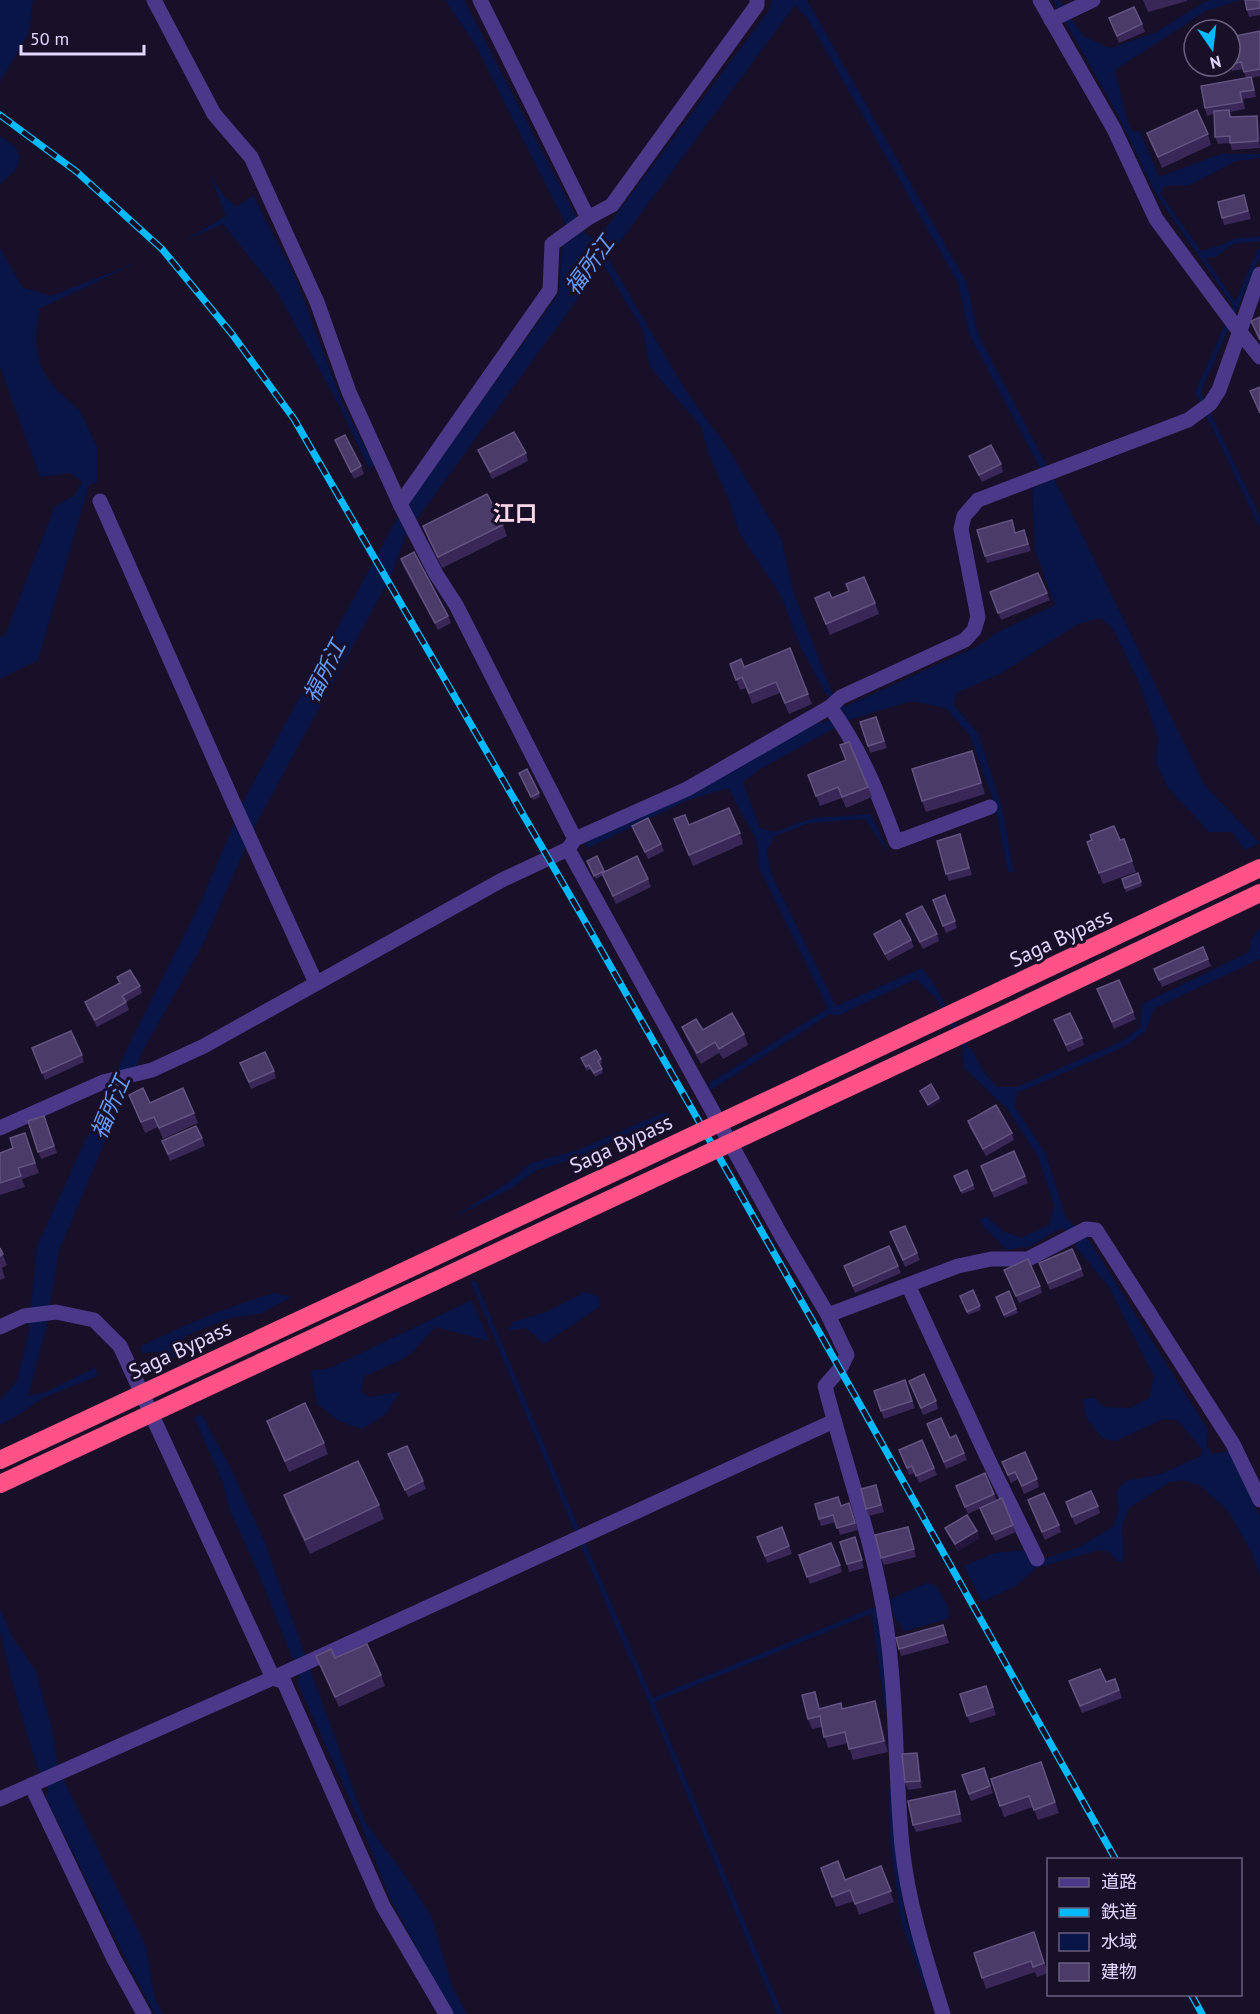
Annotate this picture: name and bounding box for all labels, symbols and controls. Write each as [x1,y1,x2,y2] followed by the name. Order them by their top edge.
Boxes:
[21,18,144,56] scale bar
[1182,18,1242,78] north arrow
[30,27,69,50] text: 50 m
[1208,52,1223,74] text: N
[558,228,621,300] water label: 福所江
[493,499,537,527] district label: 江口
[297,633,352,707] water label: 福所江
[1005,902,1117,973] street label: Saga Bypass
[84,1069,137,1143] water label: 福所江
[565,1108,677,1179] street label: Saga Bypass
[124,1314,236,1385] street label: Saga Bypass
[1047,1858,1242,1996] legend
[1101,1870,1137,1893] text: 道路
[1101,1900,1137,1923] text: 鉄道
[1101,1930,1137,1953] text: 水域
[1101,1960,1137,1983] text: 建物

